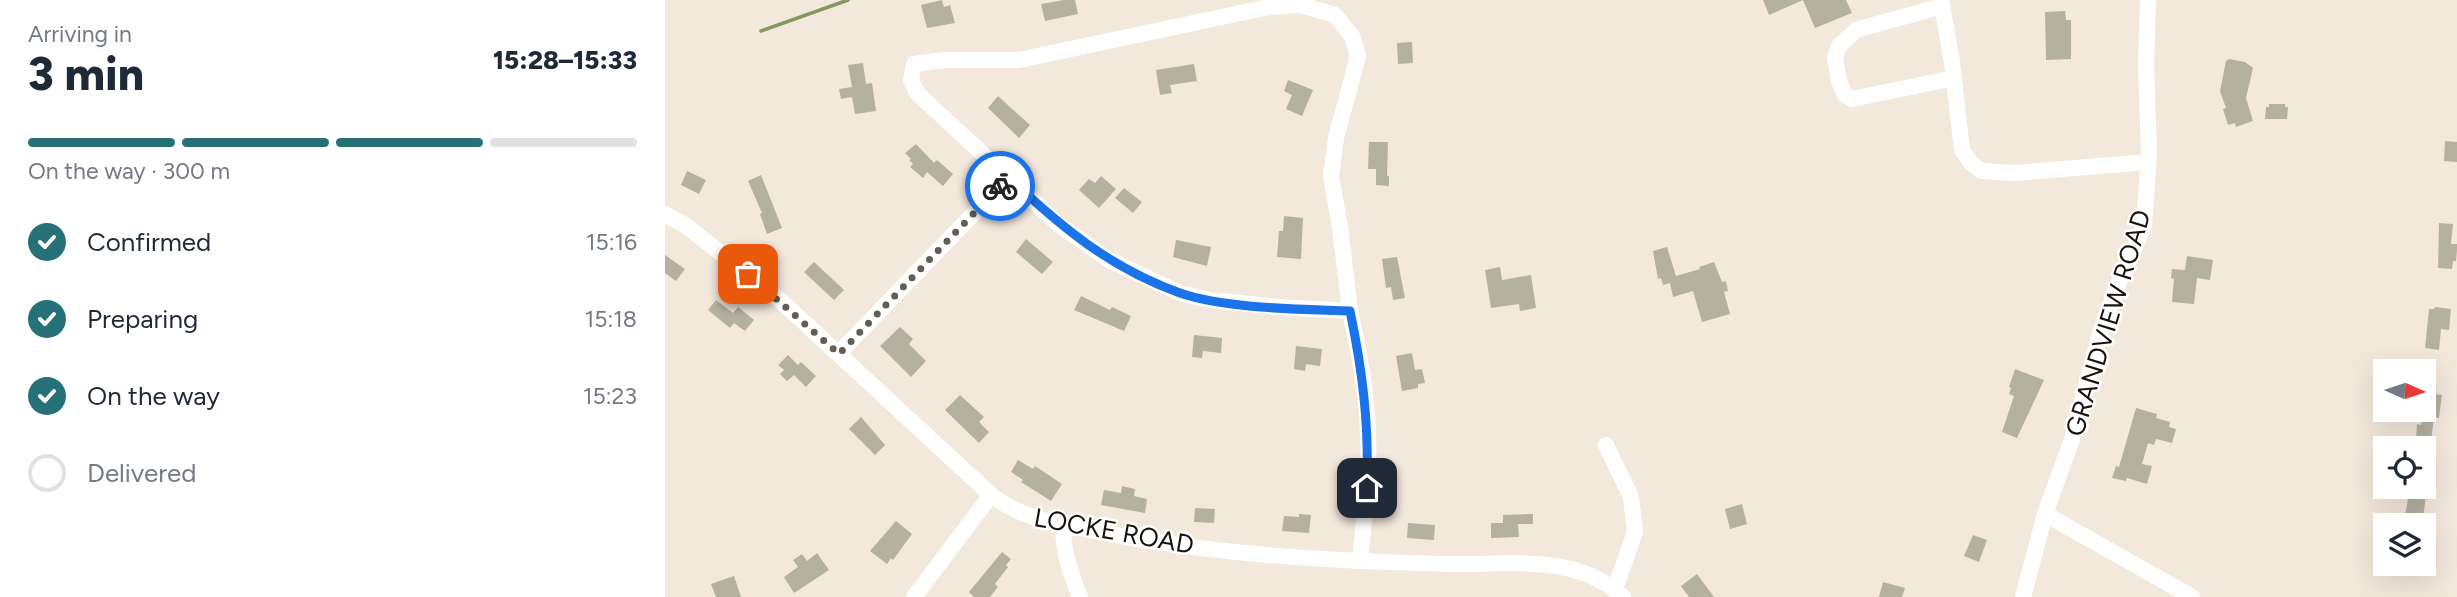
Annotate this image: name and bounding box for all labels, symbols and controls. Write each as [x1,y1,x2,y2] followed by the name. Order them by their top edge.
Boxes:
[28,20,132,48] text: Arriving in
[493,44,637,76] text: 15:28–15:33
[28,46,144,102] text: 3 min
[965,151,1035,221] courier
[28,157,230,185] text: On the way · 300 m
[981,167,1019,205] icon: bike
[2058,206,2158,440] street label: GRANDVIEW ROAD
[28,223,66,261] icon: check
[87,226,211,258] text: Confirmed
[586,228,637,256] text: 15:16
[718,244,778,304] pin
[729,255,767,293] icon: bag
[28,300,66,338] icon: check
[87,303,198,335] text: Preparing
[585,305,637,333] text: 15:18
[2373,359,2436,422] north arrow
[2373,359,2436,576] map controls
[28,377,66,415] icon: check
[87,380,220,412] text: On the way
[583,382,637,410] text: 15:23
[2373,436,2436,499] button: locate
[87,457,196,489] text: Delivered
[1337,458,1397,518] pin
[1348,469,1386,507] icon: home
[1032,501,1196,561] street label: LOCKE ROAD
[2373,513,2436,576] button: layers

